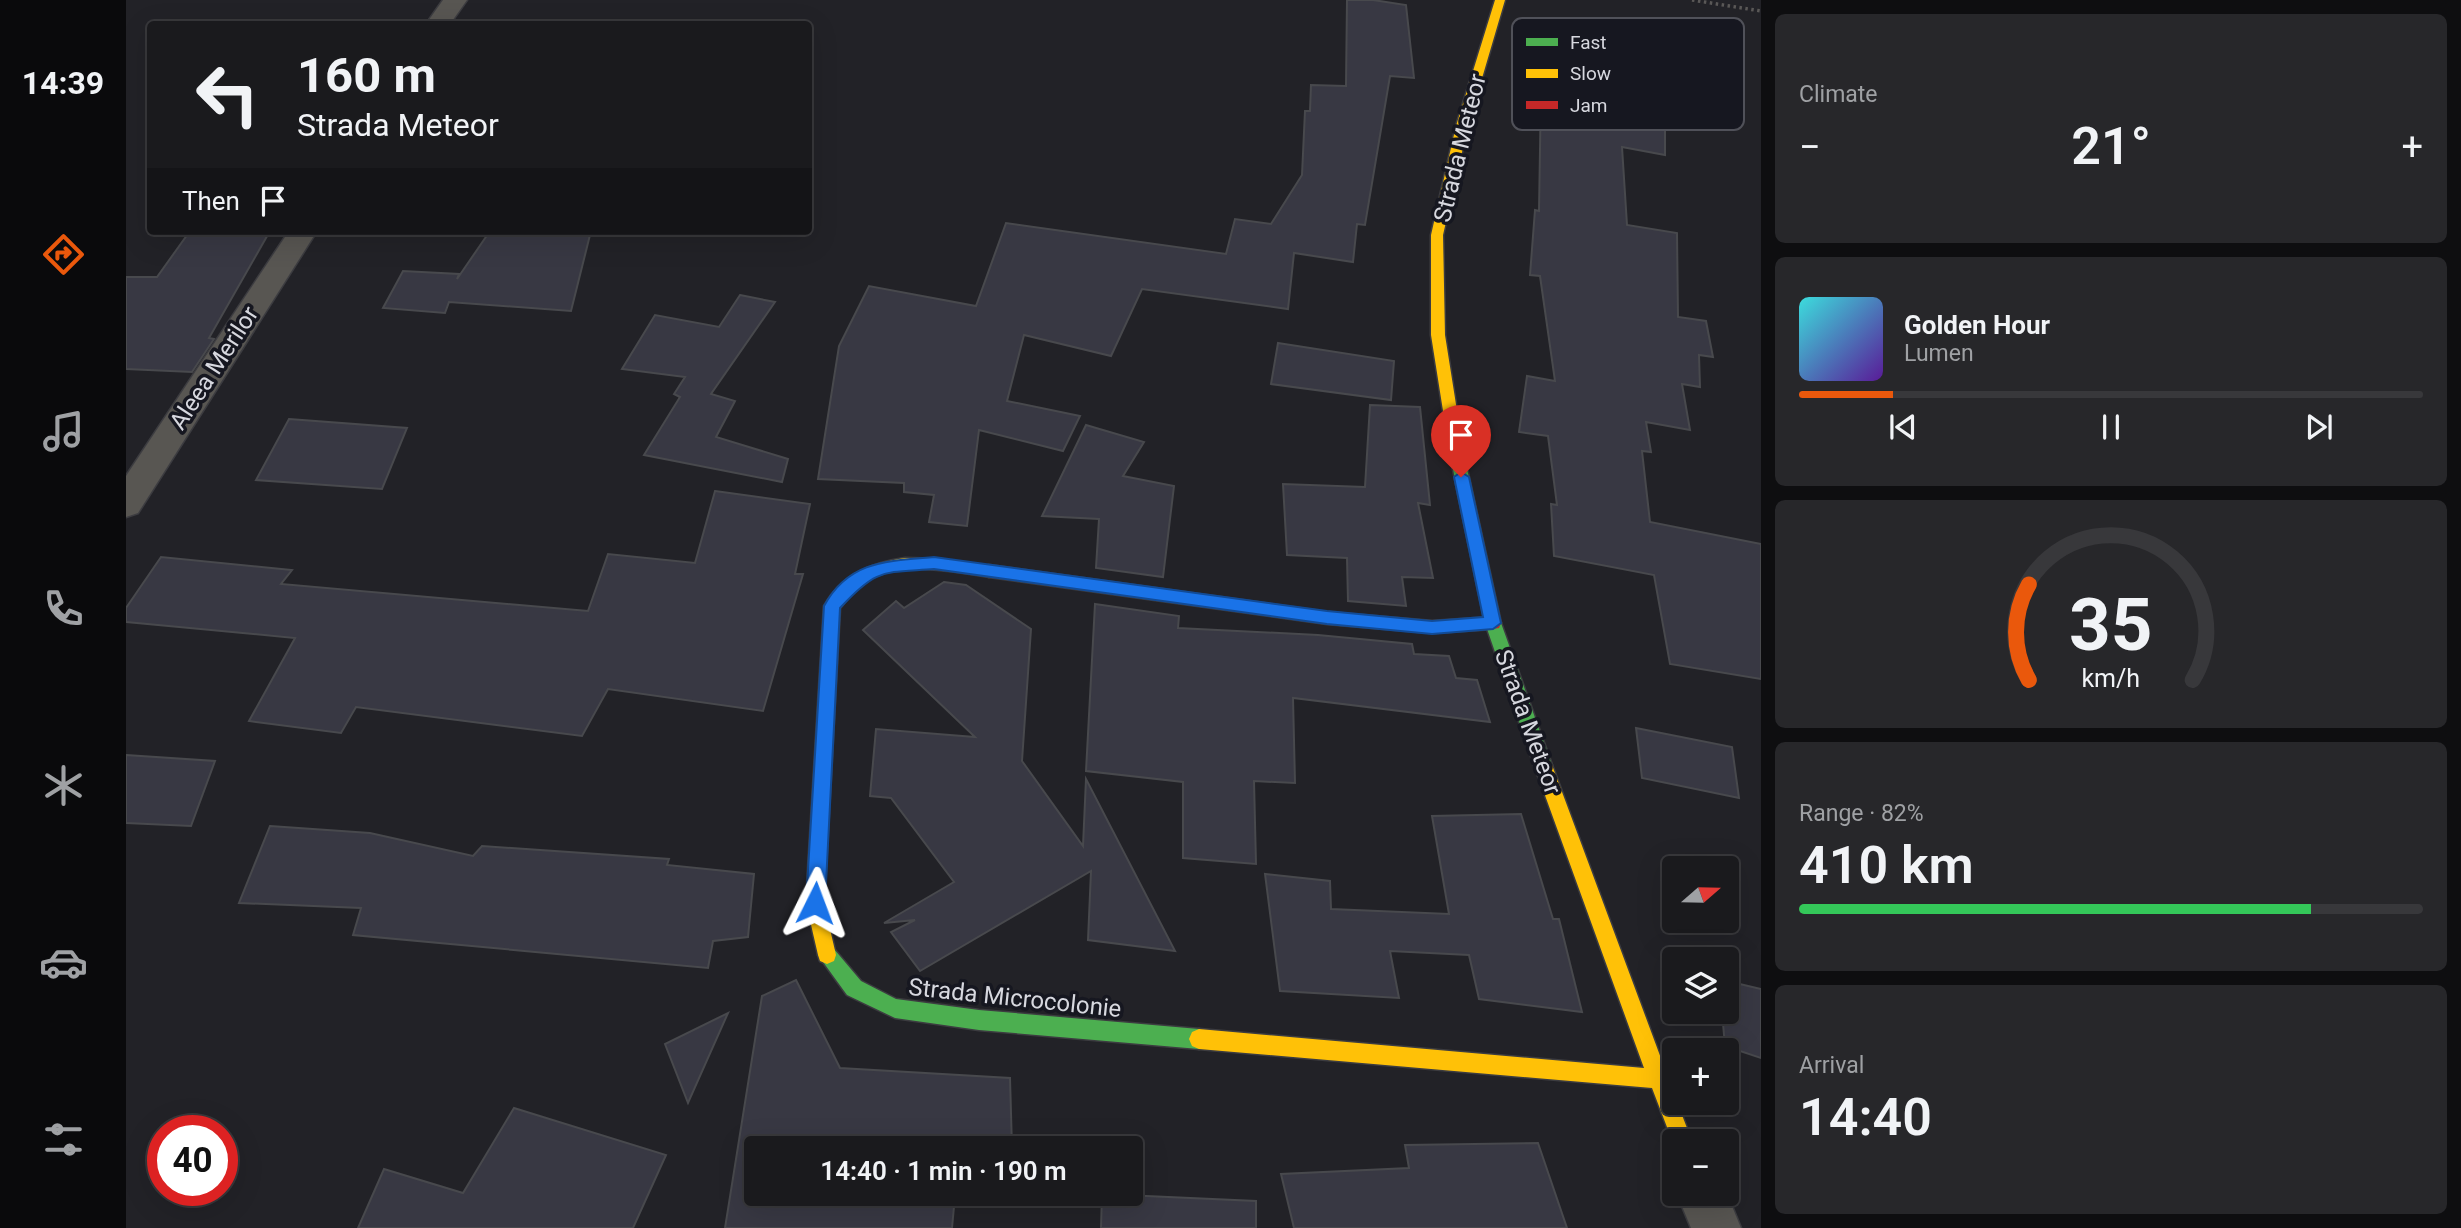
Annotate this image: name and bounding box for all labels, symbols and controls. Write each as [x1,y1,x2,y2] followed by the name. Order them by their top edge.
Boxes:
[1512,18,1744,130] legend
[1570,31,1607,54] text: Fast
[297,47,436,104] text: 160 m
[182,49,273,140] icon: left
[1570,62,1611,85] text: Slow
[22,64,104,102] text: 14:39
[1428,71,1492,225] street label: Strada Meteor
[1799,81,1878,108] text: Climate
[1570,94,1607,117] text: Jam
[297,106,499,144] text: Strada Meteor
[2071,116,2151,177] text: 21°
[1799,125,1821,169] text: −
[2401,125,2423,169] text: +
[254,182,292,220] icon: arrive
[182,186,240,216] text: Then
[39,230,88,279] icon: directions
[164,301,264,435] street label: Aleea Merilor
[1904,310,2050,340] text: Golden Hour
[1904,340,1974,367] text: Lumen
[1431,405,1491,477] pin
[39,407,88,456] icon: music
[1884,408,1922,446] icon: previous
[2092,408,2130,446] icon: pause
[2300,408,2338,446] icon: next
[1442,416,1480,454] icon: arrive
[2069,582,2153,668] text: 35
[39,584,88,633] icon: phone
[1489,646,1567,798] street label: Strada Meteor
[2082,664,2140,693] text: km/h
[39,761,88,810] icon: climate
[1799,800,1924,827] text: Range · 82%
[1799,835,1974,896] text: 410 km
[1662,856,1740,933] north arrow
[1662,856,1739,1206] map controls
[778,866,852,940] position arrow
[39,938,88,987] icon: car
[1662,947,1739,1024] button: layers
[907,973,1123,1023] street label: Strada Microcolonie
[1662,1038,1739,1115] button: +
[1799,1052,1864,1079] text: Arrival
[1799,1087,1932,1148] text: 14:40
[39,1115,88,1164] icon: filters
[147,1115,238,1206] speed limit sign: 40
[1662,1129,1739,1206] button: −
[820,1156,1067,1186] text: 14:40 · 1 min · 190 m

